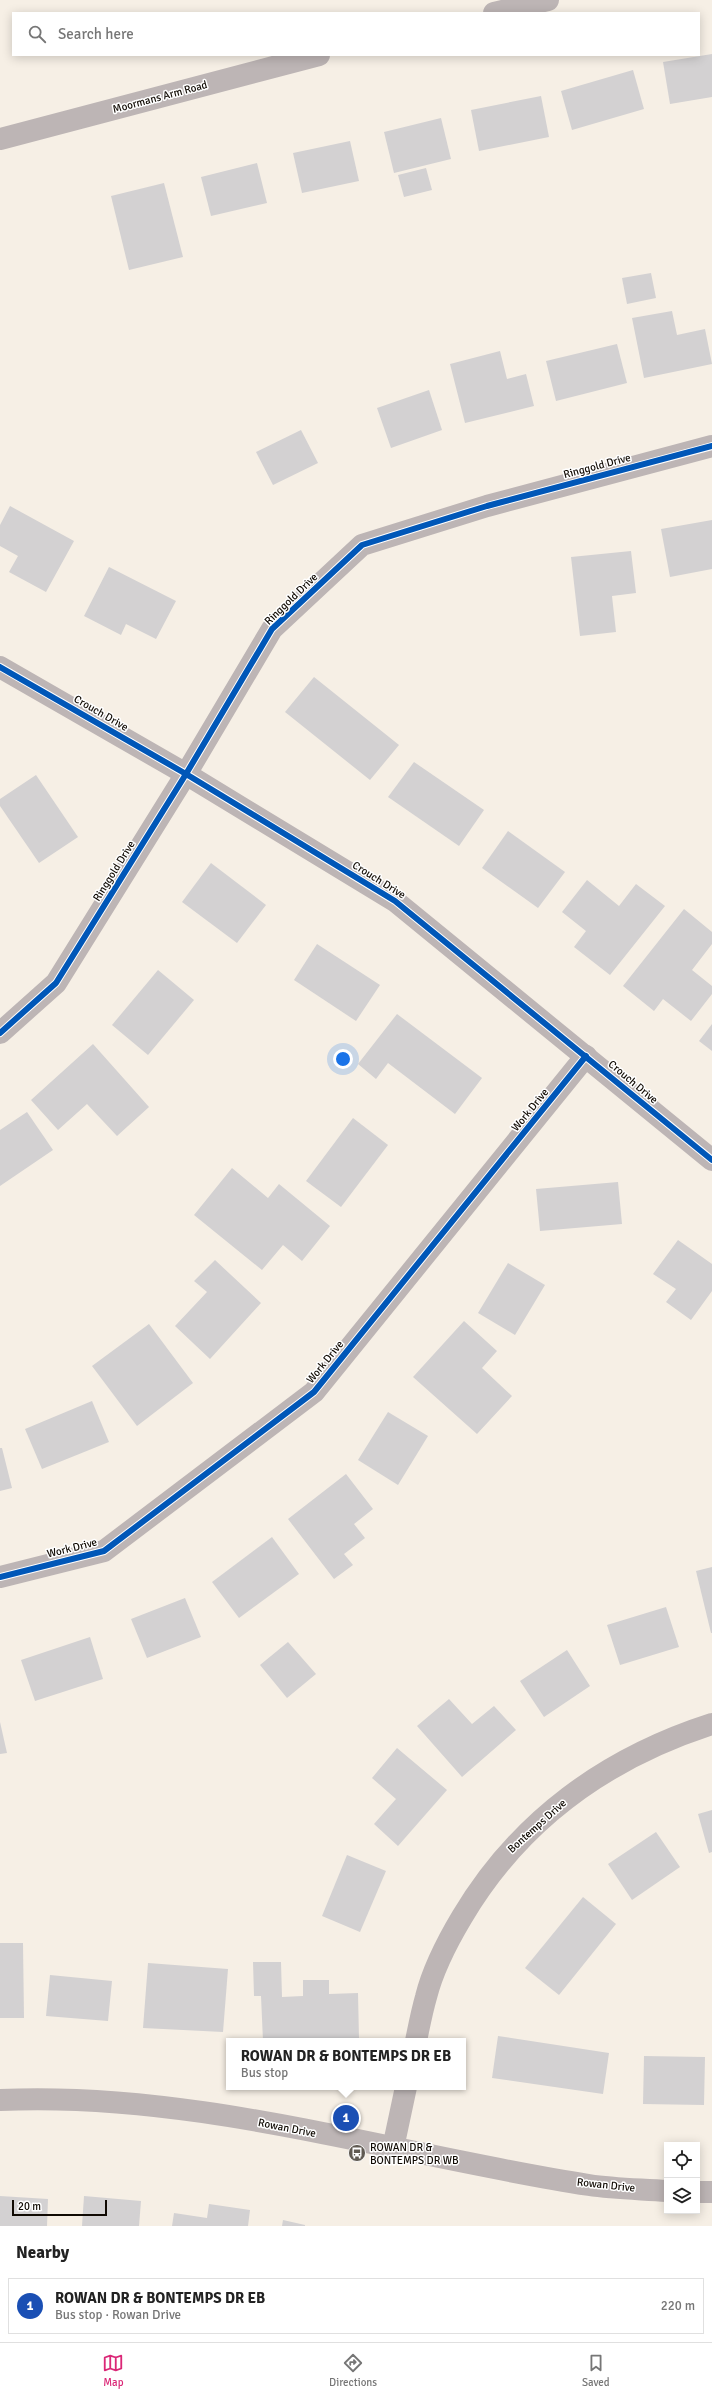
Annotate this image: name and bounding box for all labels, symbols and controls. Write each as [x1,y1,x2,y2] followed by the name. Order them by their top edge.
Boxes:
[12,12,700,56] search box
[26,23,48,45] icon: search
[58,25,134,43] text: Search here
[111,78,209,116] street label: Moormans Arm Road
[562,451,632,481] street label: Ringgold Drive
[262,570,320,628] street label: Ringgold Drive
[72,692,130,734] street label: Crouch Drive
[90,838,138,904] street label: Ringgold Drive
[350,858,408,902] street label: Crouch Drive
[333,1049,353,1069] your location
[606,1058,660,1106] street label: Crouch Drive
[509,1086,551,1134] street label: Work Drive
[304,1338,346,1386] street label: Work Drive
[46,1535,98,1561] street label: Work Drive
[505,1796,569,1856] street label: Bontemps Drive
[226,2038,466,2090] popup
[241,2047,451,2065] text: ROWAN DR & BONTEMPS DR EB
[241,2065,288,2081] text: Bus stop
[333,2103,359,2133] pin: 1
[257,2116,317,2140] street label: Rowan Drive
[370,2141,459,2167] place label: ROWAN DR & BONTEMPS DR WB
[664,2142,700,2214] map controls
[664,2142,700,2178] button: locate
[347,2143,367,2163] bus stop icon: ROWAN DR & BONTEMPS DR WB
[576,2175,636,2195] street label: Rowan Drive
[664,2178,700,2214] button: layers
[12,2198,107,2217] scale bar
[18,2200,41,2213] text: 20 m
[16,2242,69,2263] text: Nearby
[55,2289,265,2307] text: ROWAN DR & BONTEMPS DR EB
[26,2298,34,2314] text: 1
[661,2298,695,2314] text: 220 m
[55,2307,181,2323] text: Bus stop · Rowan Drive
[102,2352,124,2389] tab: Map
[329,2352,377,2389] tab: Directions
[582,2352,610,2389] tab: Saved

